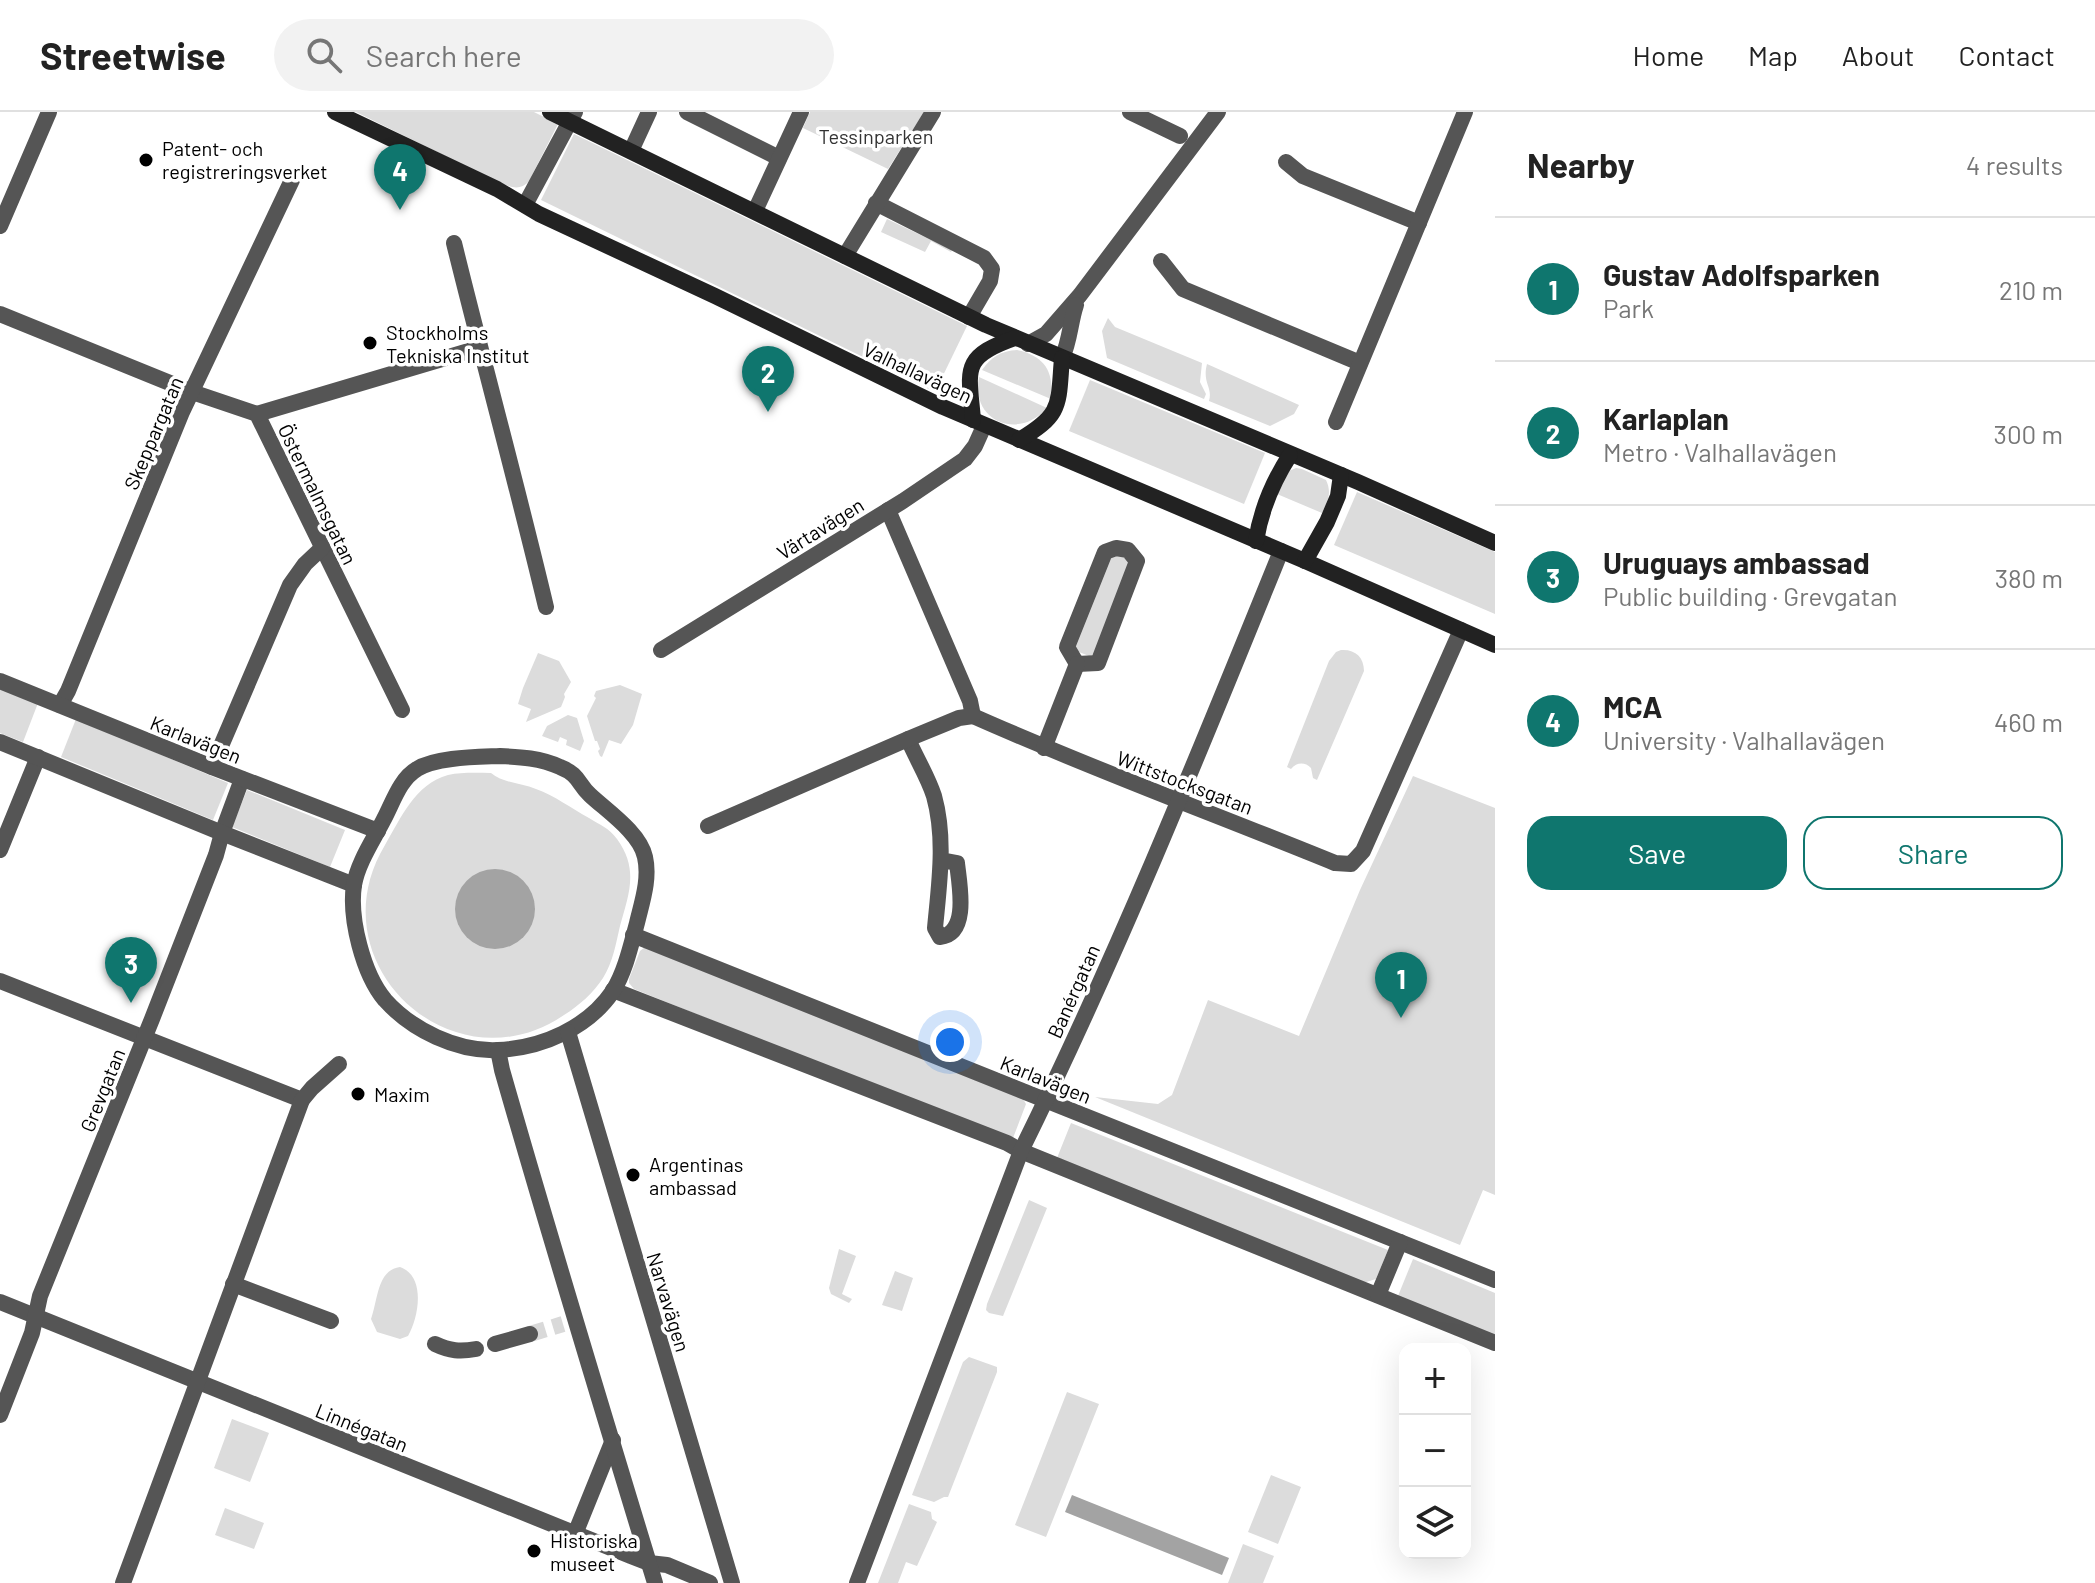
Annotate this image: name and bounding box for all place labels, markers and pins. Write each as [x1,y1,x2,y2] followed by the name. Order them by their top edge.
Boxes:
[162,136,328,183] place label: Patent- och registreringsverket
[374,144,426,210] pin: 4
[137,151,155,169] marker: Patent- och registreringsverket
[386,320,529,367] place label: Stockholms Tekniska Institut
[361,334,379,352] marker: Stockholms Tekniska Institut
[742,346,794,412] pin: 2
[105,937,157,1003] pin: 3
[1375,952,1427,1018] pin: 1
[374,1082,430,1106] place label: Maxim
[349,1085,367,1103] marker: Maxim
[649,1152,743,1199] place label: Argentinas ambassad
[624,1166,642,1184] marker: Argentinas ambassad
[550,1528,638,1575] place label: Historiska museet
[525,1542,543,1560] marker: Historiska museet

